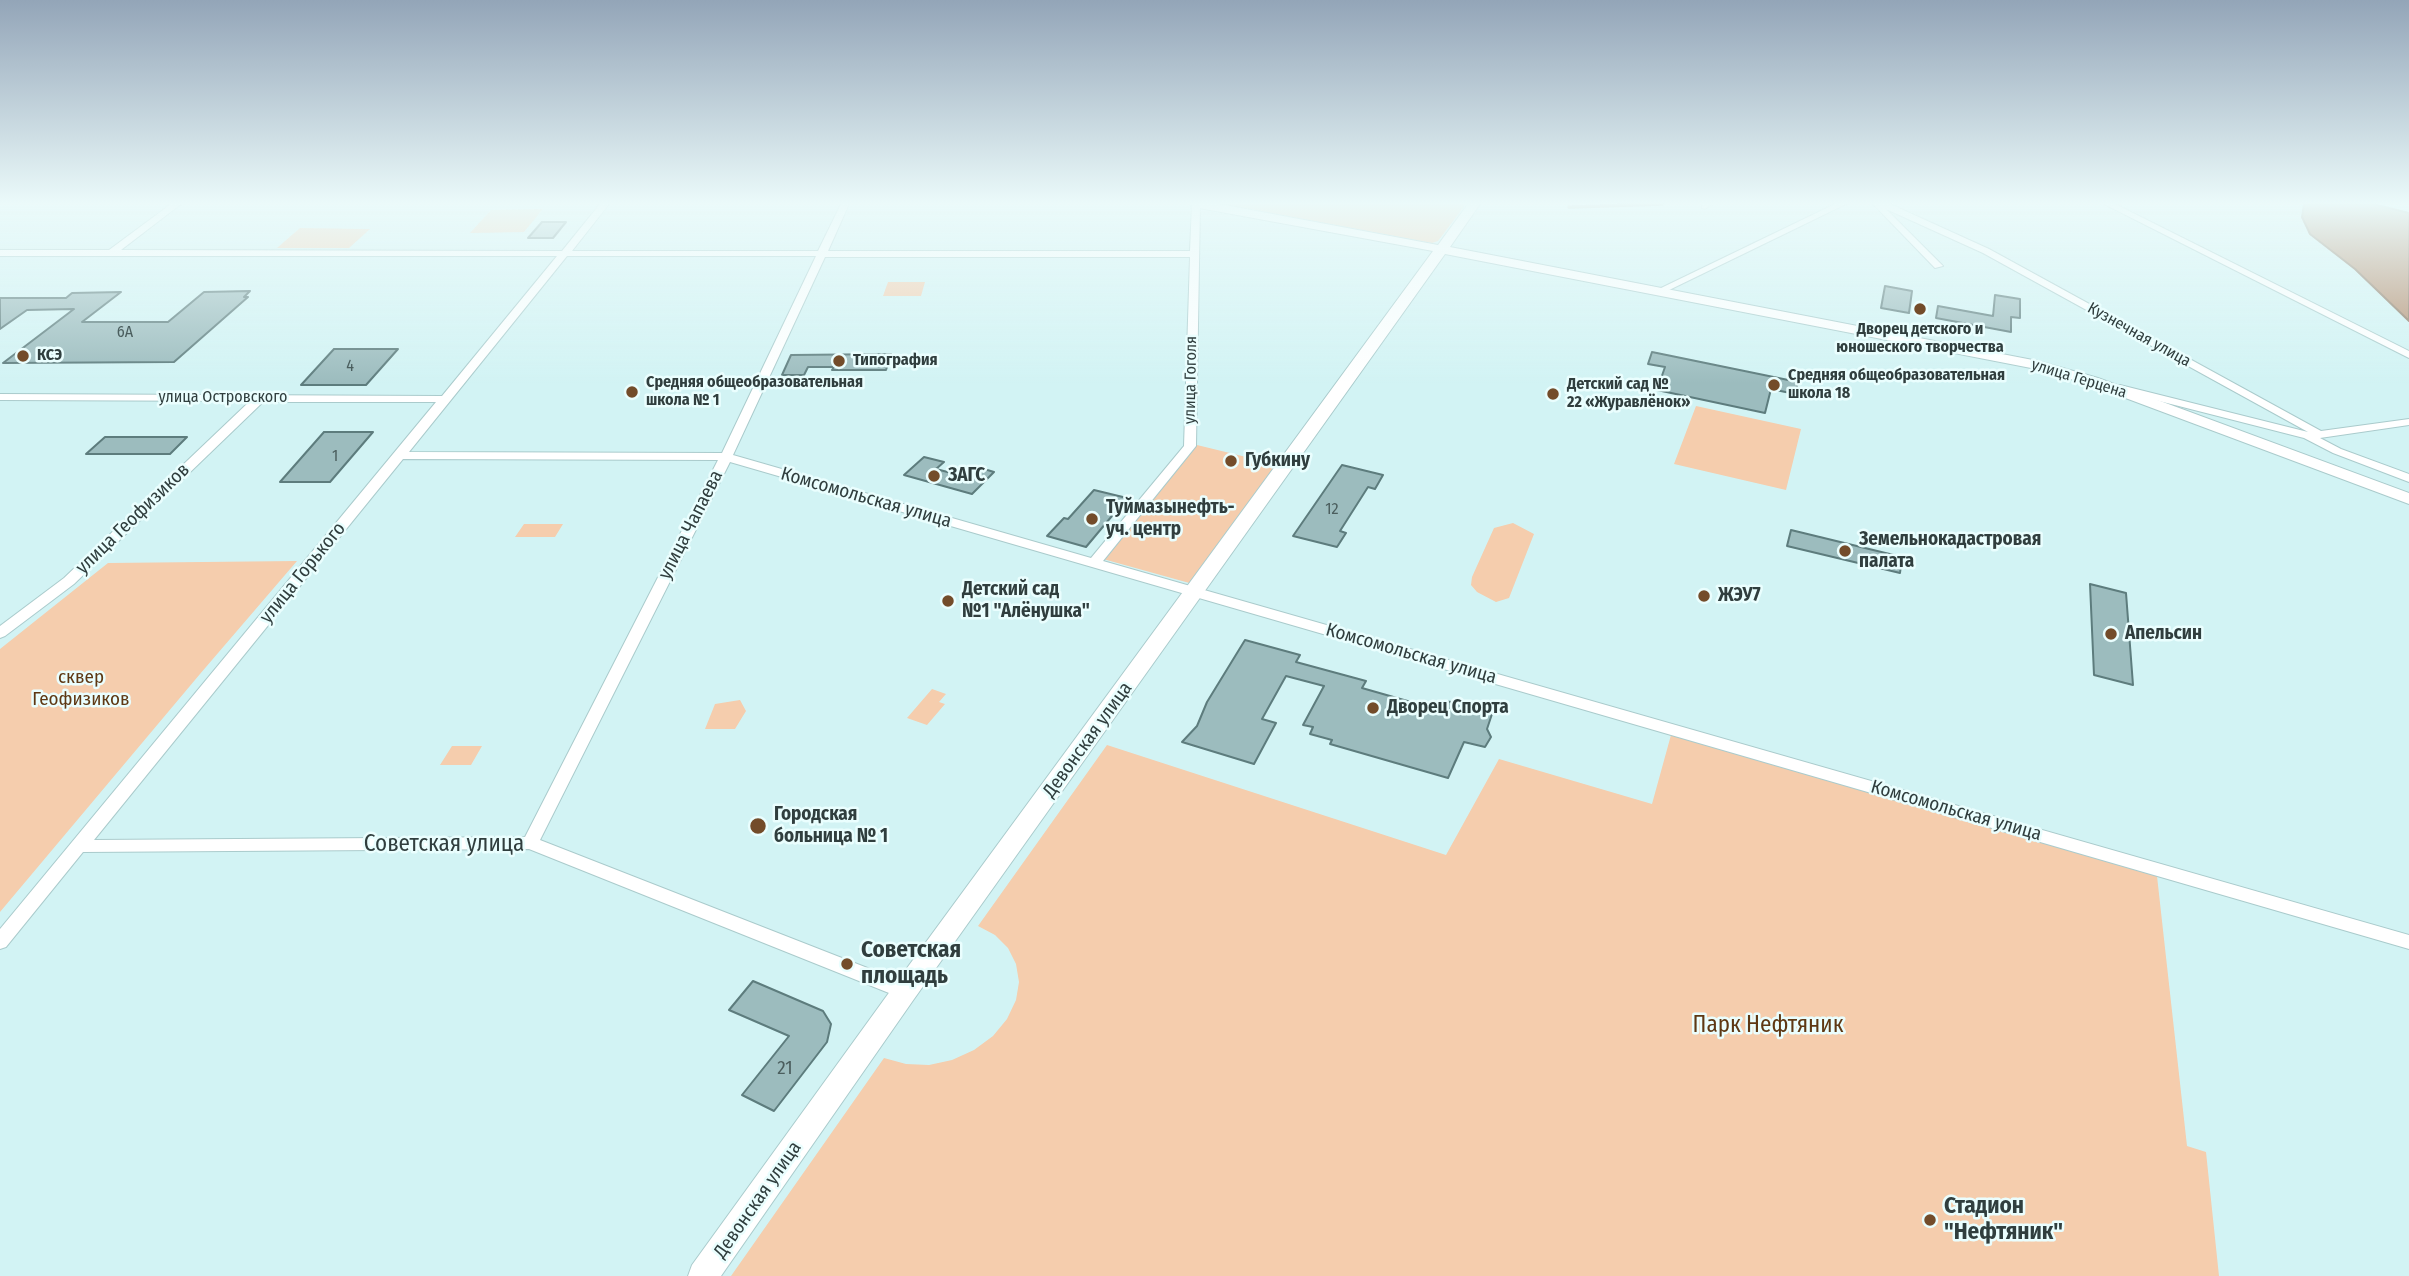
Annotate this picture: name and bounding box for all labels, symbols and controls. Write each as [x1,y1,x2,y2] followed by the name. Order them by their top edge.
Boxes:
[2084,299,2194,371] street label: Кузнечная улица
[1912,301,1928,317] marker: Дворец детского и юношеского творчества
[1836,320,2004,358] place label: Дворец детского и юношеского творчества
[117,323,133,343] house number: 6А
[1181,336,1201,424] street label: улица Гоголя
[37,346,62,366] place label: КСЭ
[15,348,31,364] marker: КСЭ
[853,351,938,371] place label: Типография
[831,353,847,369] marker: Типография
[2029,355,2129,403] street label: улица Герцена
[346,357,354,377] house number: 4
[1788,366,2005,404] place label: Средняя общеобразовательная школа 18
[646,373,863,411] place label: Средняя общеобразовательная школа № 1
[1567,375,1690,413] place label: Детский сад № 22 «Журавлёнок»
[1766,377,1782,393] marker: Средняя общеобразовательная школа 18
[624,384,640,400] marker: Средняя общеобразовательная школа № 1
[1545,386,1561,402] marker: Детский сад № 22 «Журавлёнок»
[159,388,287,408] street label: улица Островского
[332,447,338,467] house number: 1
[1245,450,1310,472] place label: Губкину
[1223,453,1239,469] marker: Губкину
[71,459,195,579] street label: улица Геофизиков
[778,463,954,533] street label: Комсомольская улица
[948,465,985,487] place label: ЗАГС
[654,467,728,583] street label: улица Чапаева
[926,468,942,484] marker: ЗАГС
[1106,497,1235,541] place label: Туймазынефть- уч. центр
[1325,500,1339,520] house number: 12
[1084,511,1100,527] marker: Туймазынефть- уч. центр
[255,518,351,628] street label: улица Горького
[1859,529,2041,573] place label: Земельнокадастровая палата
[1837,543,1853,559] marker: Земельнокадастровая палата
[962,579,1090,623] place label: Детский сад №1 "Алёнушка"
[1718,585,1761,607] place label: ЖЭУ7
[1696,588,1712,604] marker: ЖЭУ7
[940,593,956,609] marker: Детский сад №1 "Алёнушка"
[1323,619,1499,689] street label: Комсомольская улица
[2125,623,2202,645] place label: Апельсин
[2103,626,2119,642] marker: Апельсин
[32,667,130,711] park label: cквер Геофизиков
[1038,678,1138,802] street label: Девонская улица
[1387,697,1509,719] place label: Дворец Спорта
[1365,700,1381,716] marker: Дворец Спорта
[1868,776,2044,846] street label: Комсомольская улица
[774,804,888,848] place label: Городская больница № 1
[748,816,768,836] marker: Городская больница № 1
[364,831,524,859] street label: Советская улица
[861,937,961,991] place label: Советская площадь
[839,956,855,972] marker: Советская площадь
[1693,1012,1843,1040] park label: Парк Нефтяник
[777,1058,793,1080] house number: 21
[709,1137,807,1263] street label: Девонская улица
[1944,1193,2063,1247] place label: Стадион "Нефтяник"
[1922,1212,1938,1228] marker: Стадион "Нефтяник"

